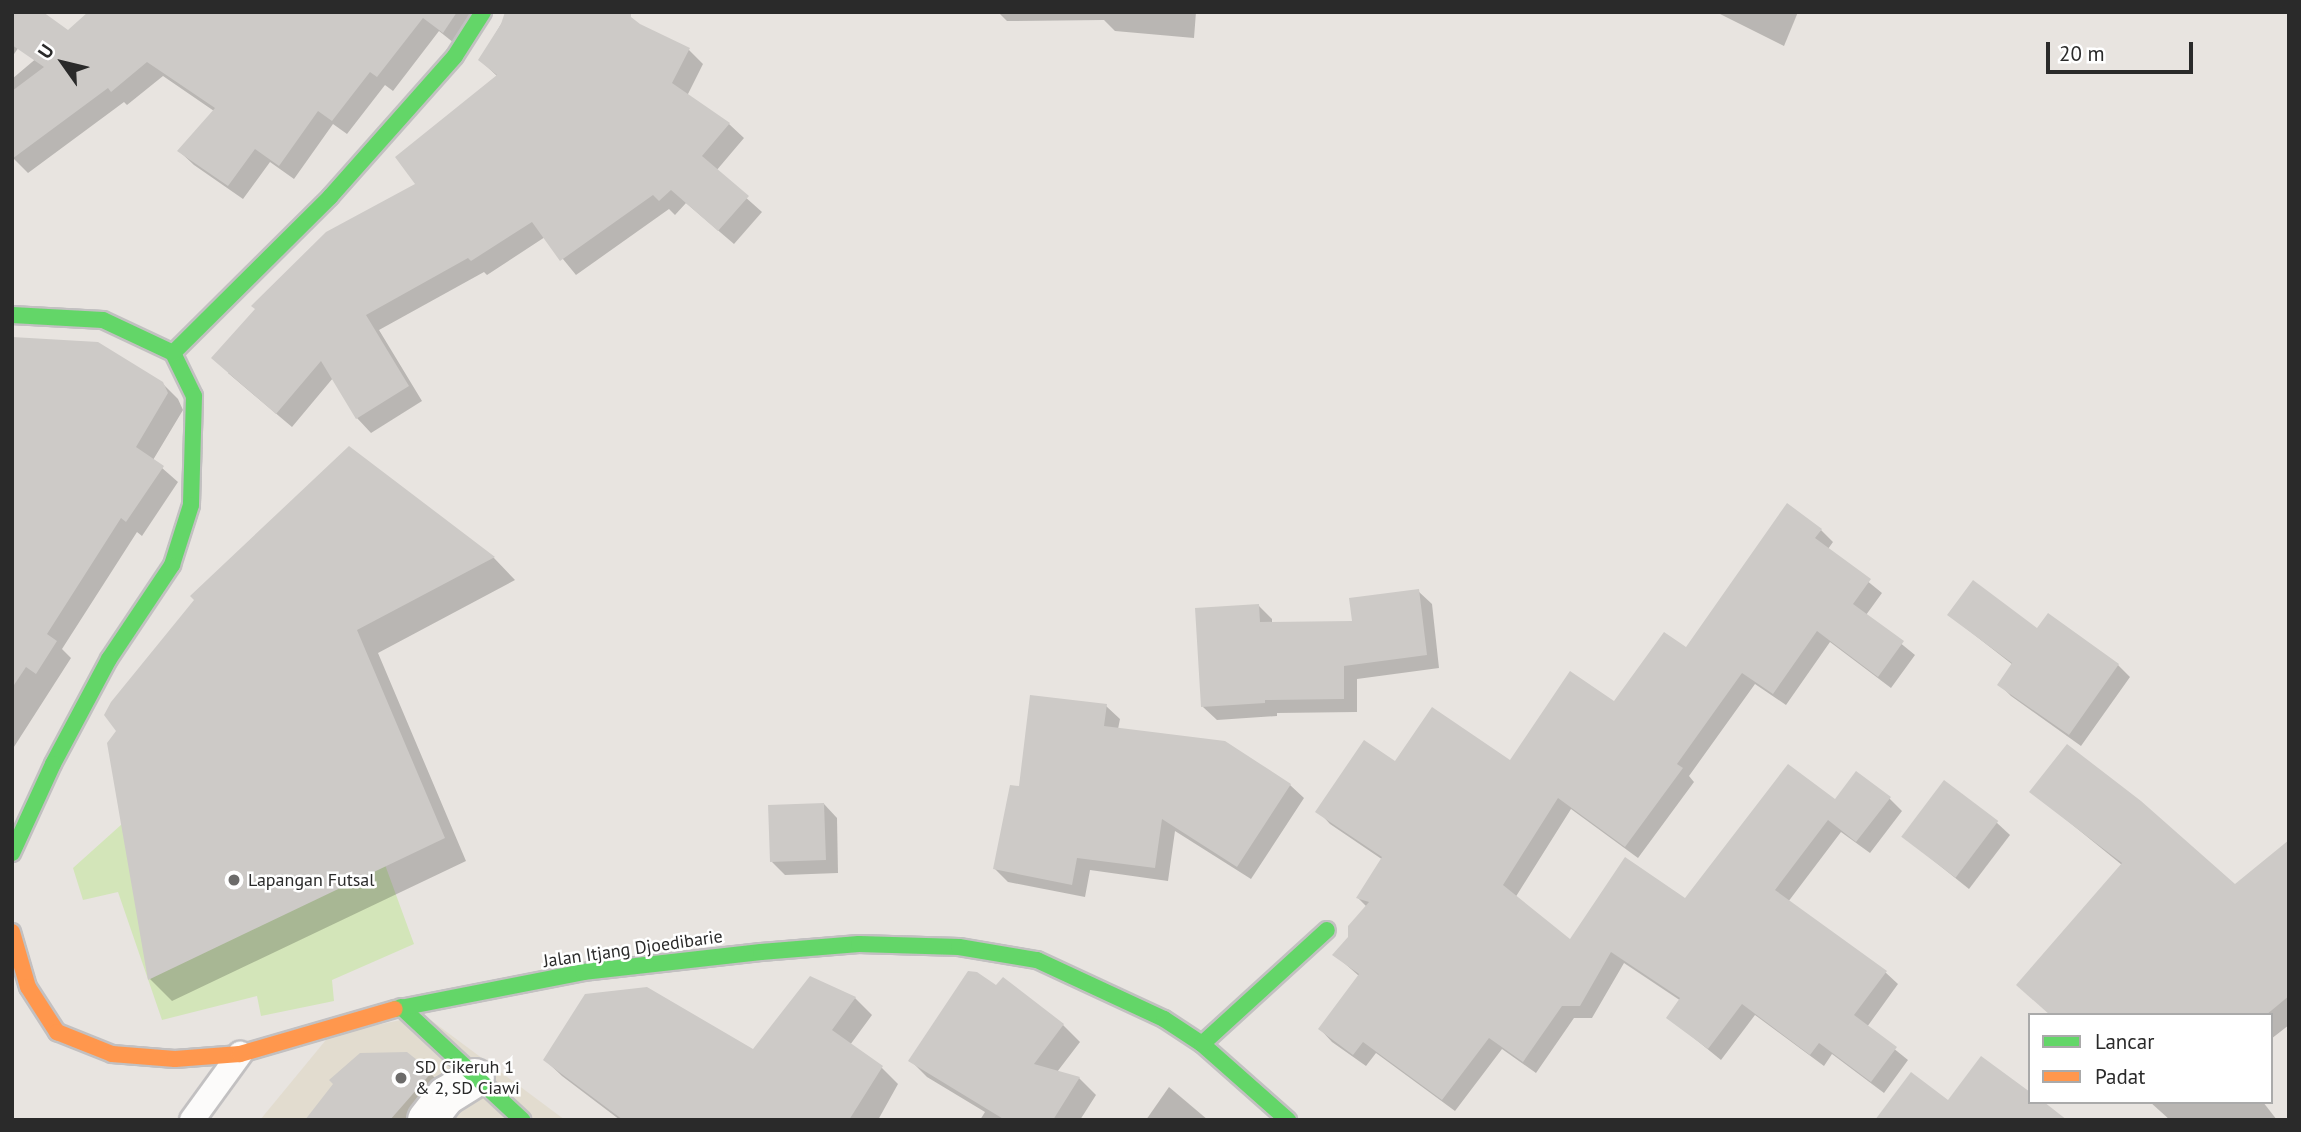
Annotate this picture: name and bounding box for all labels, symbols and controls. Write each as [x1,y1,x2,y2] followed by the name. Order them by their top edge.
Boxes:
[28,28,98,98] north arrow
[2049,28,2196,72] scale bar
[32,40,59,63] text: U
[2059,40,2105,67] text: 20 m
[248,869,375,891] place label: Lapangan Futsal
[226,872,242,888] marker: Lapangan Futsal
[542,926,724,972] street label: Jalan Itjang Djoedibarie
[2028,1013,2273,1104] legend
[2095,1028,2154,1055] text: Lancar
[415,1057,521,1100] place label: SD Cikeruh 1 & 2, SD Ciawi
[2095,1063,2145,1090] text: Padat
[393,1070,409,1086] marker: SD Cikeruh 1 & 2, SD Ciawi

